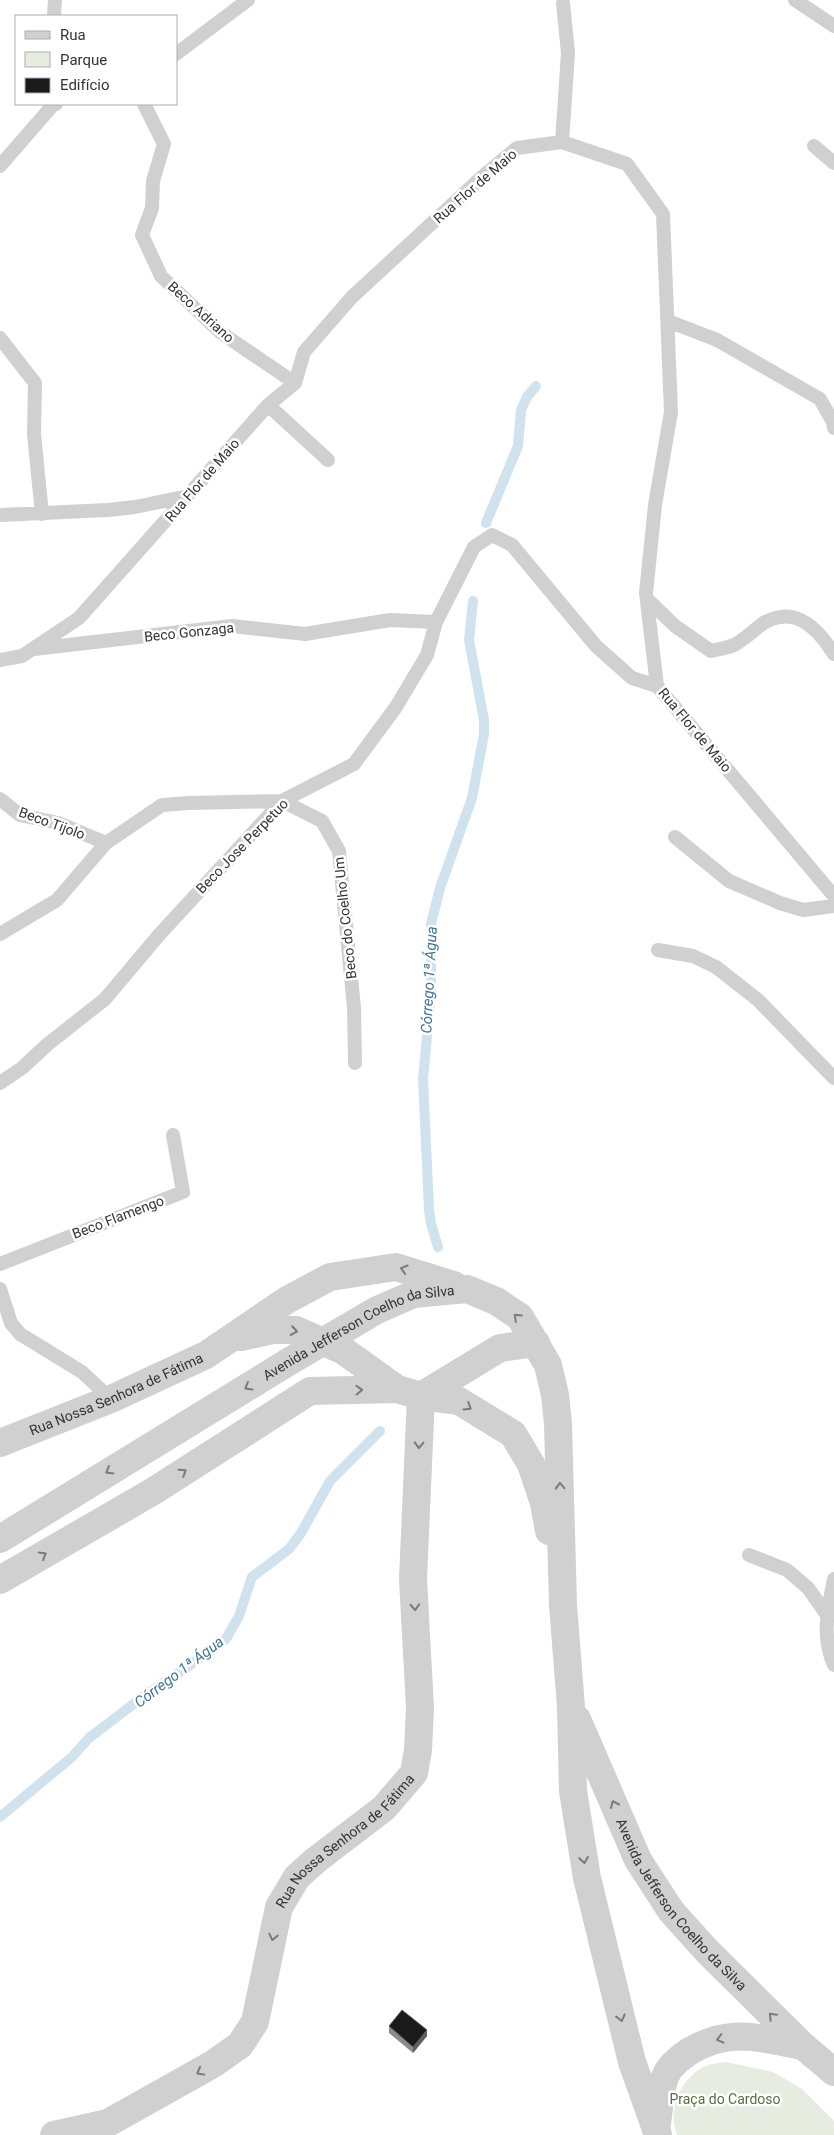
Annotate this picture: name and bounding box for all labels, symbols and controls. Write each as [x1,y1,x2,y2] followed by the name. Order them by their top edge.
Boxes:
[15,15,178,105] legend
[60,26,86,44] text: Rua
[60,51,107,69] text: Parque
[60,76,109,94] text: Edifício
[430,146,520,226] street label: Rua Flor de Maio
[165,278,237,346] street label: Beco Adriano
[162,435,242,525] street label: Rua Flor de Maio
[143,619,235,645] street label: Beco Gonzaga
[655,685,735,775] street label: Rua Flor de Maio
[193,795,291,897] street label: Beco Jose Perpetuo
[17,804,87,842] street label: Beco Tijolo
[331,856,359,980] street label: Beco do Coelho Um
[417,926,441,1034] water label: Córrego 1ª Água
[70,1192,166,1242] street label: Beco Flamengo
[400,1265,409,1275] one-way arrow
[260,1282,455,1384] street label: Avenida Jefferson Coelho da Silva
[514,1314,523,1323] one-way arrow
[290,1326,299,1336] one-way arrow
[27,1350,206,1439] street label: Rua Nossa Senhora de Fátima
[245,1380,254,1390] one-way arrow
[355,1384,363,1395] one-way arrow
[462,1400,471,1410] one-way arrow
[413,1441,424,1449] one-way arrow
[106,1465,115,1474] one-way arrow
[177,1469,186,1479] one-way arrow
[555,1482,565,1490] one-way arrow
[38,1552,47,1562] one-way arrow
[409,1603,420,1611] one-way arrow
[131,1632,227,1711] water label: Córrego 1ª Água
[272,1771,417,1911] street label: Rua Nossa Senhora de Fátima
[609,1800,620,1809] one-way arrow
[613,1816,750,1994] street label: Avenida Jefferson Coelho da Silva
[578,1856,589,1864] one-way arrow
[268,1933,278,1942] one-way arrow
[769,2013,778,2022] one-way arrow
[615,2014,626,2023] one-way arrow
[716,2033,725,2044] one-way arrow
[196,2065,205,2075] one-way arrow
[669,2091,781,2107] park label: Praça do Cardoso

